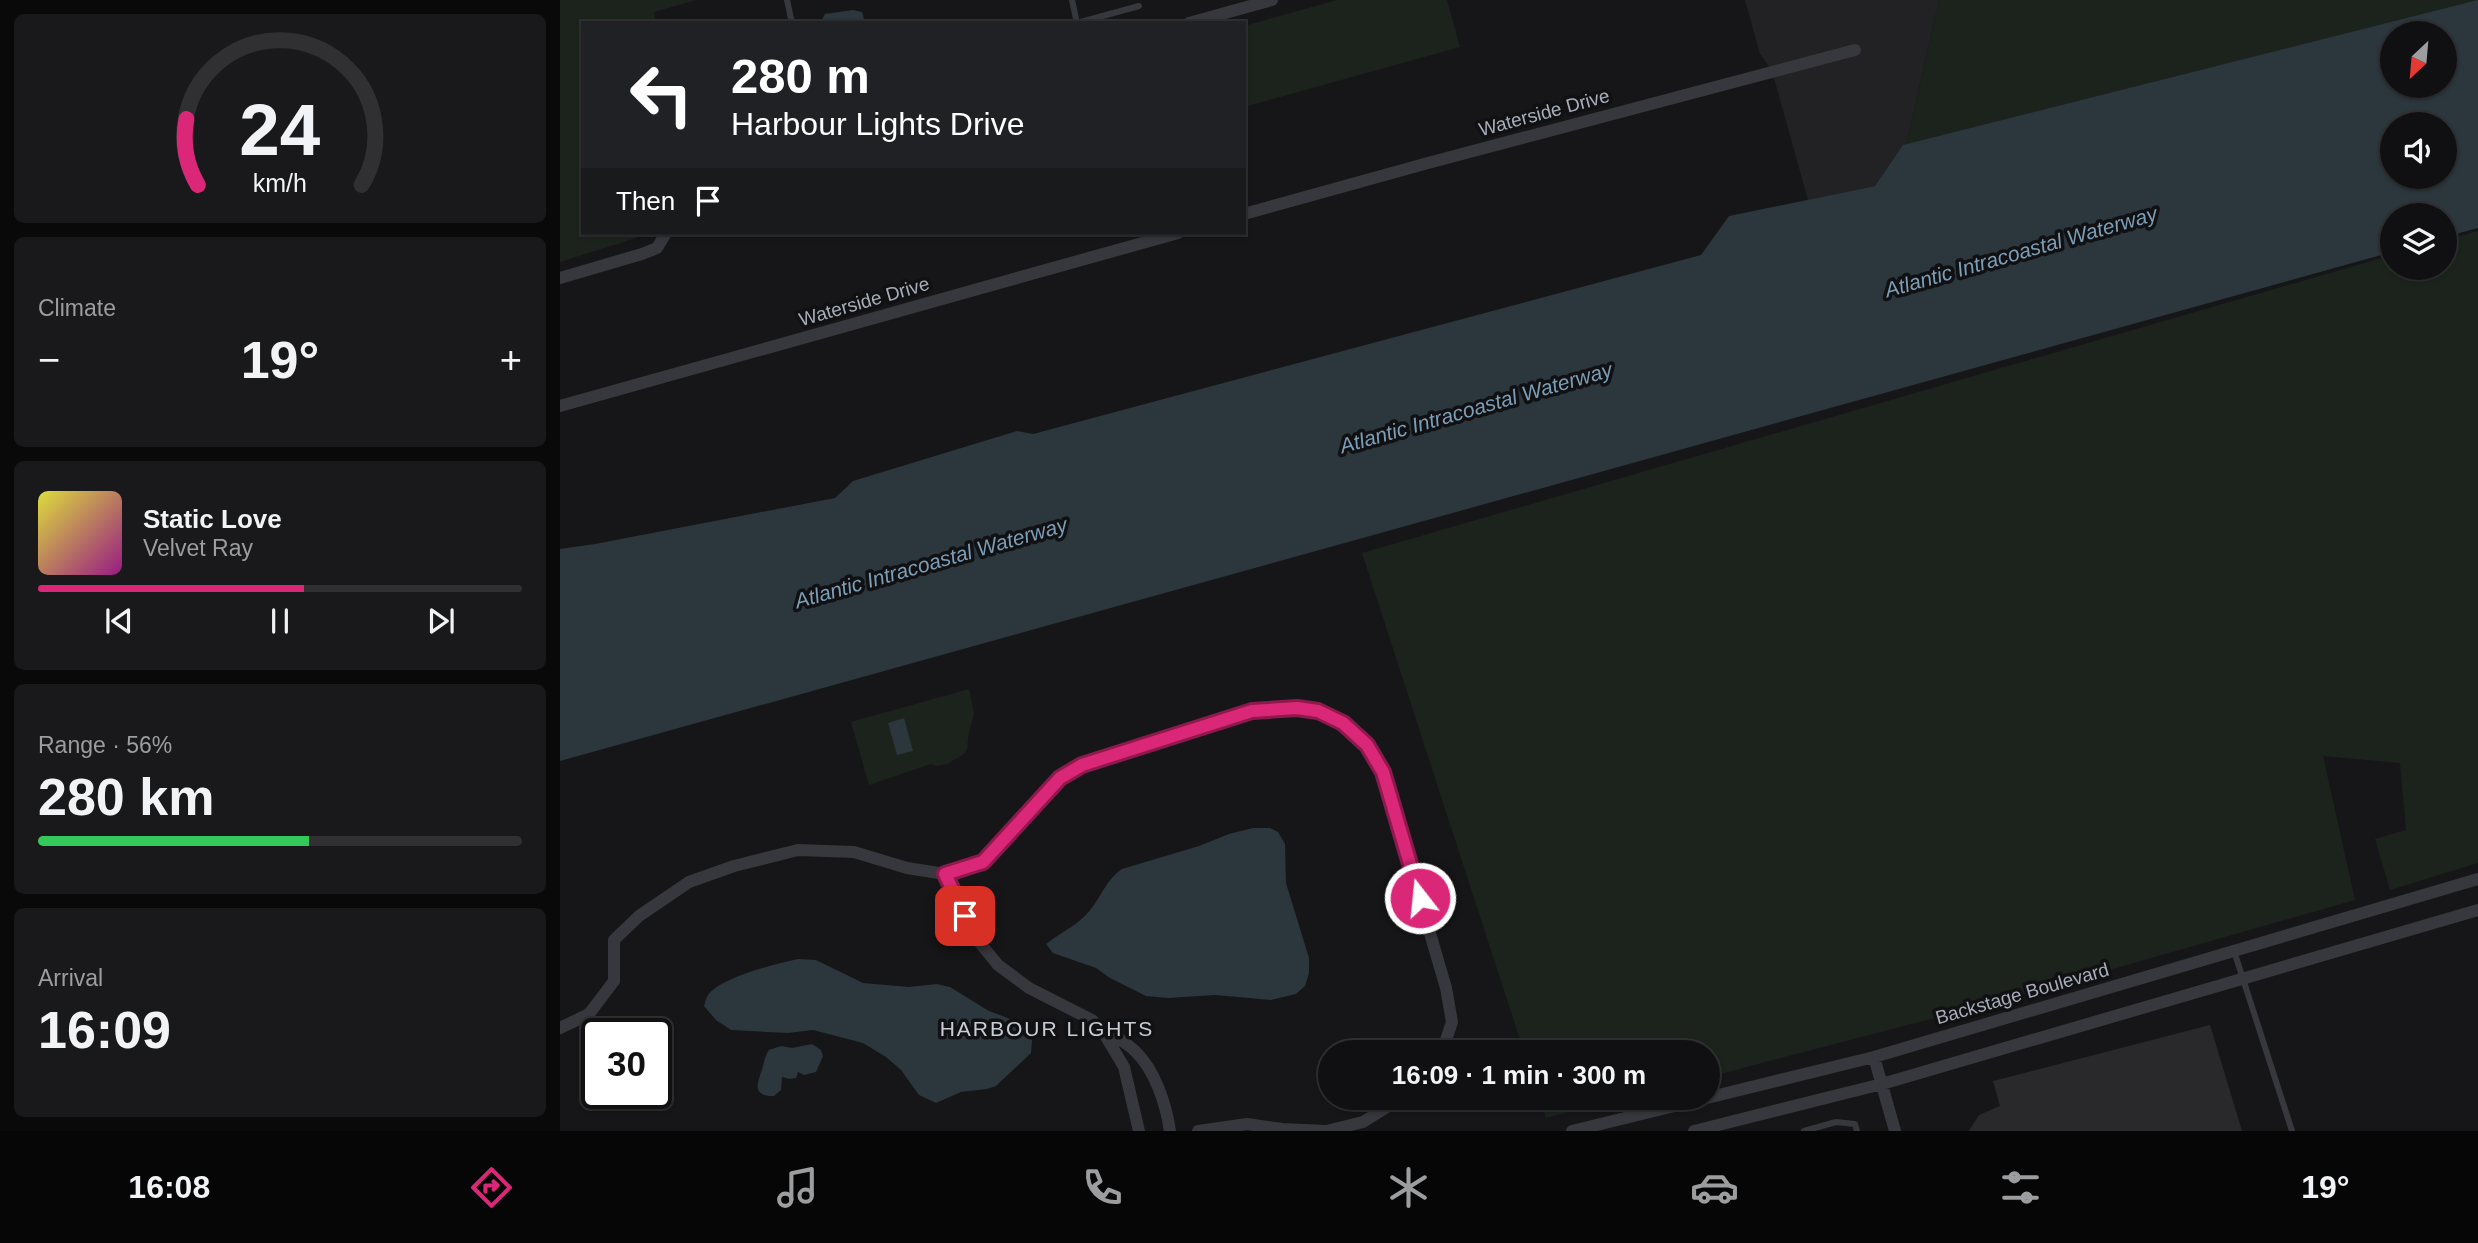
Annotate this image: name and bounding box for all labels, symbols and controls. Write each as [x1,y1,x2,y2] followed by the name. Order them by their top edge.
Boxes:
[2380,21,2457,98] north arrow
[2380,21,2457,280] map controls
[616,49,707,140] icon: left
[731,49,870,103] text: 280 m
[1476,85,1612,140] street label: Waterside Drive
[240,89,321,170] text: 24
[731,106,1024,142] text: Harbour Lights Drive
[2380,112,2457,189] button: sound
[253,169,307,197] text: km/h
[689,182,727,220] icon: arrive
[616,186,675,216] text: Then
[1880,201,2161,302] water label: Atlantic Intracoastal Waterway
[2380,203,2457,280] button: layers
[797,273,932,330] street label: Waterside Drive
[38,295,116,321] text: Climate
[241,331,319,389] text: 19°
[38,339,60,381] text: −
[500,339,522,381] text: +
[1335,357,1616,458] water label: Atlantic Intracoastal Waterway
[143,504,282,534] text: Static Love
[790,512,1071,613] water label: Atlantic Intracoastal Waterway
[143,535,253,561] text: Velvet Ray
[100,602,138,640] icon: previous
[261,602,299,640] icon: pause
[422,602,460,640] icon: next
[38,732,172,758] text: Range · 56%
[38,768,214,826] text: 280 km
[1383,861,1457,935] position arrow
[935,886,995,946] pin
[946,897,984,935] icon: arrive
[1933,959,2111,1028] street label: Backstage Boulevard
[38,965,103,991] text: Arrival
[38,1001,171,1059] text: 16:09
[940,1017,1154,1040] district label: HARBOUR LIGHTS
[581,1018,672,1109] speed limit sign: 30
[1392,1060,1646,1090] text: 16:09 · 1 min · 300 m
[467,1163,516,1212] icon: directions
[773,1163,822,1212] icon: music
[1078,1163,1127,1212] icon: phone
[1384,1163,1433,1212] icon: climate
[1690,1163,1739,1212] icon: car
[1996,1163,2045,1212] icon: filters
[128,1169,210,1205] text: 16:08
[2301,1169,2350,1205] text: 19°

